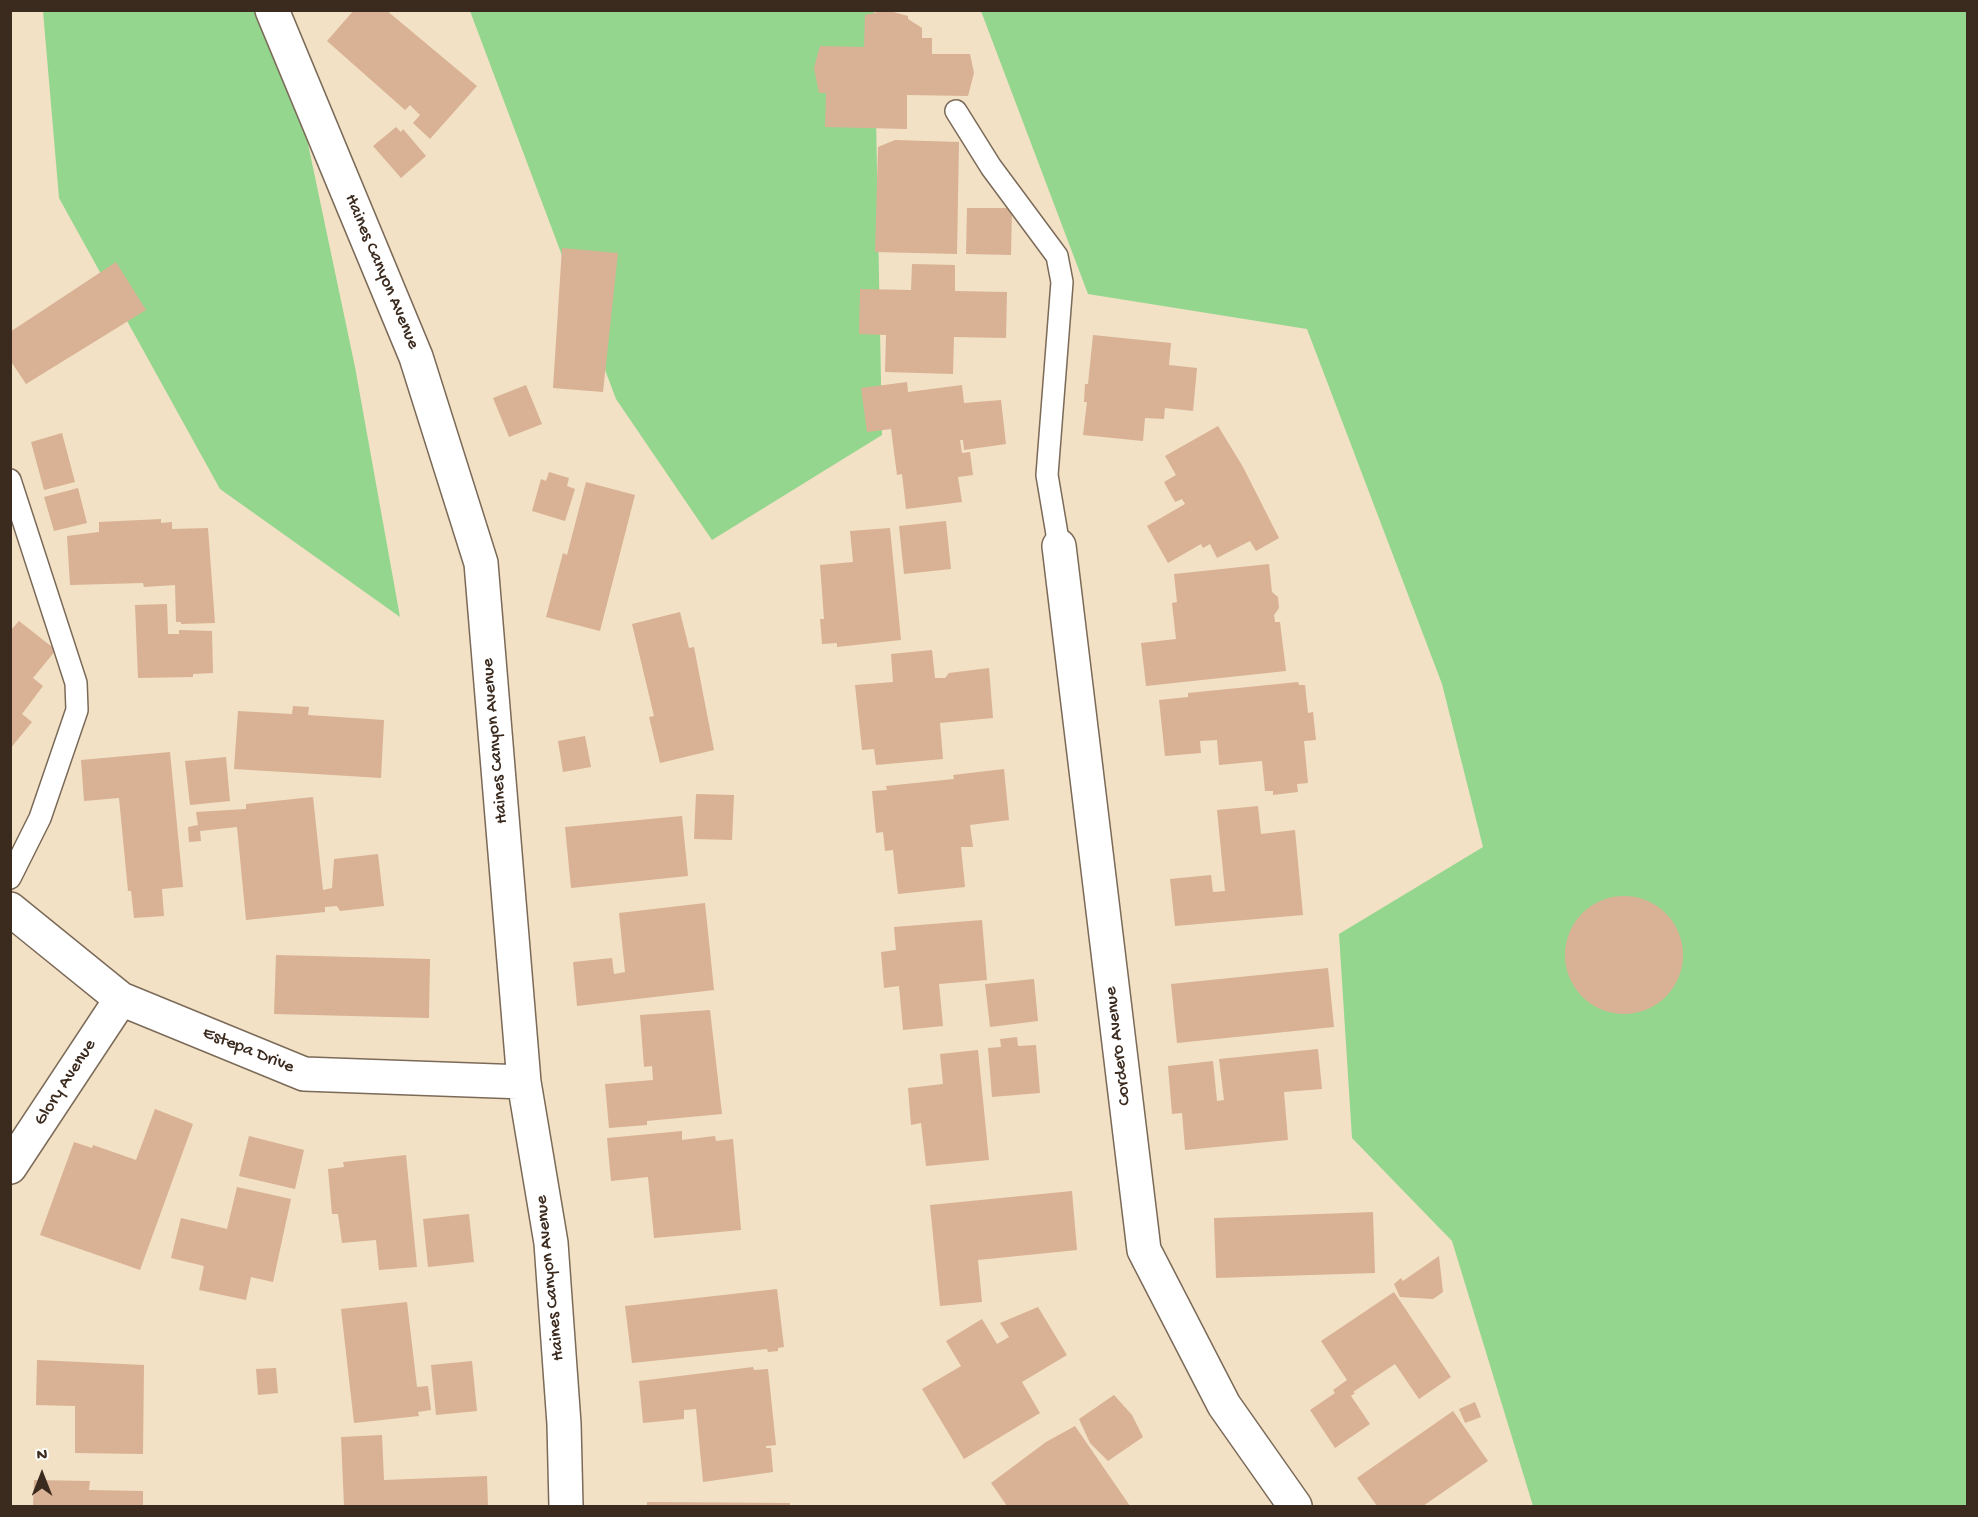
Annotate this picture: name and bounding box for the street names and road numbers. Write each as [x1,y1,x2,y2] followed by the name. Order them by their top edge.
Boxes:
[339,191,423,353] street label: Haines Canyon Avenue
[478,657,514,825] street label: Haines Canyon Avenue
[1101,985,1137,1107] street label: Cordero Avenue
[199,1023,297,1079] street label: Estepa Drive
[30,1036,102,1130] street label: Glory Avenue
[532,1194,570,1362] street label: Haines Canyon Avenue

